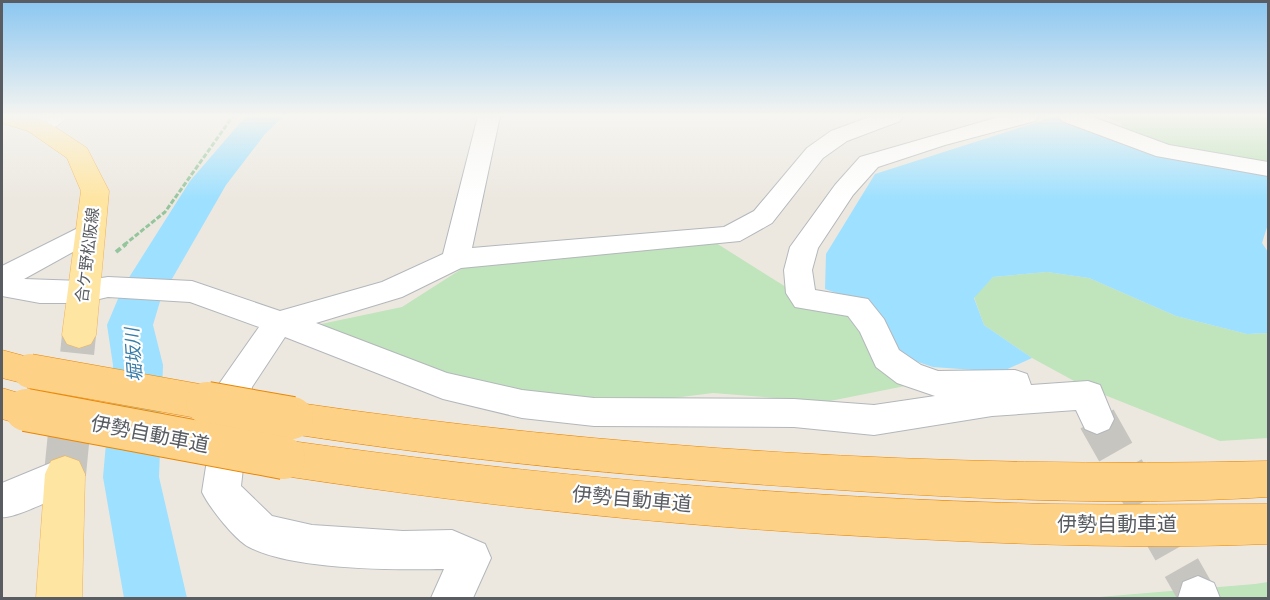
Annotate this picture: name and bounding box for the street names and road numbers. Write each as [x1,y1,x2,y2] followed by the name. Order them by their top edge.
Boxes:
[70,206,104,304] street label: 合ケ野松阪線
[89,409,212,458] street label: 伊勢自動車道
[571,480,693,517] street label: 伊勢自動車道
[1057,510,1177,537] street label: 伊勢自動車道

